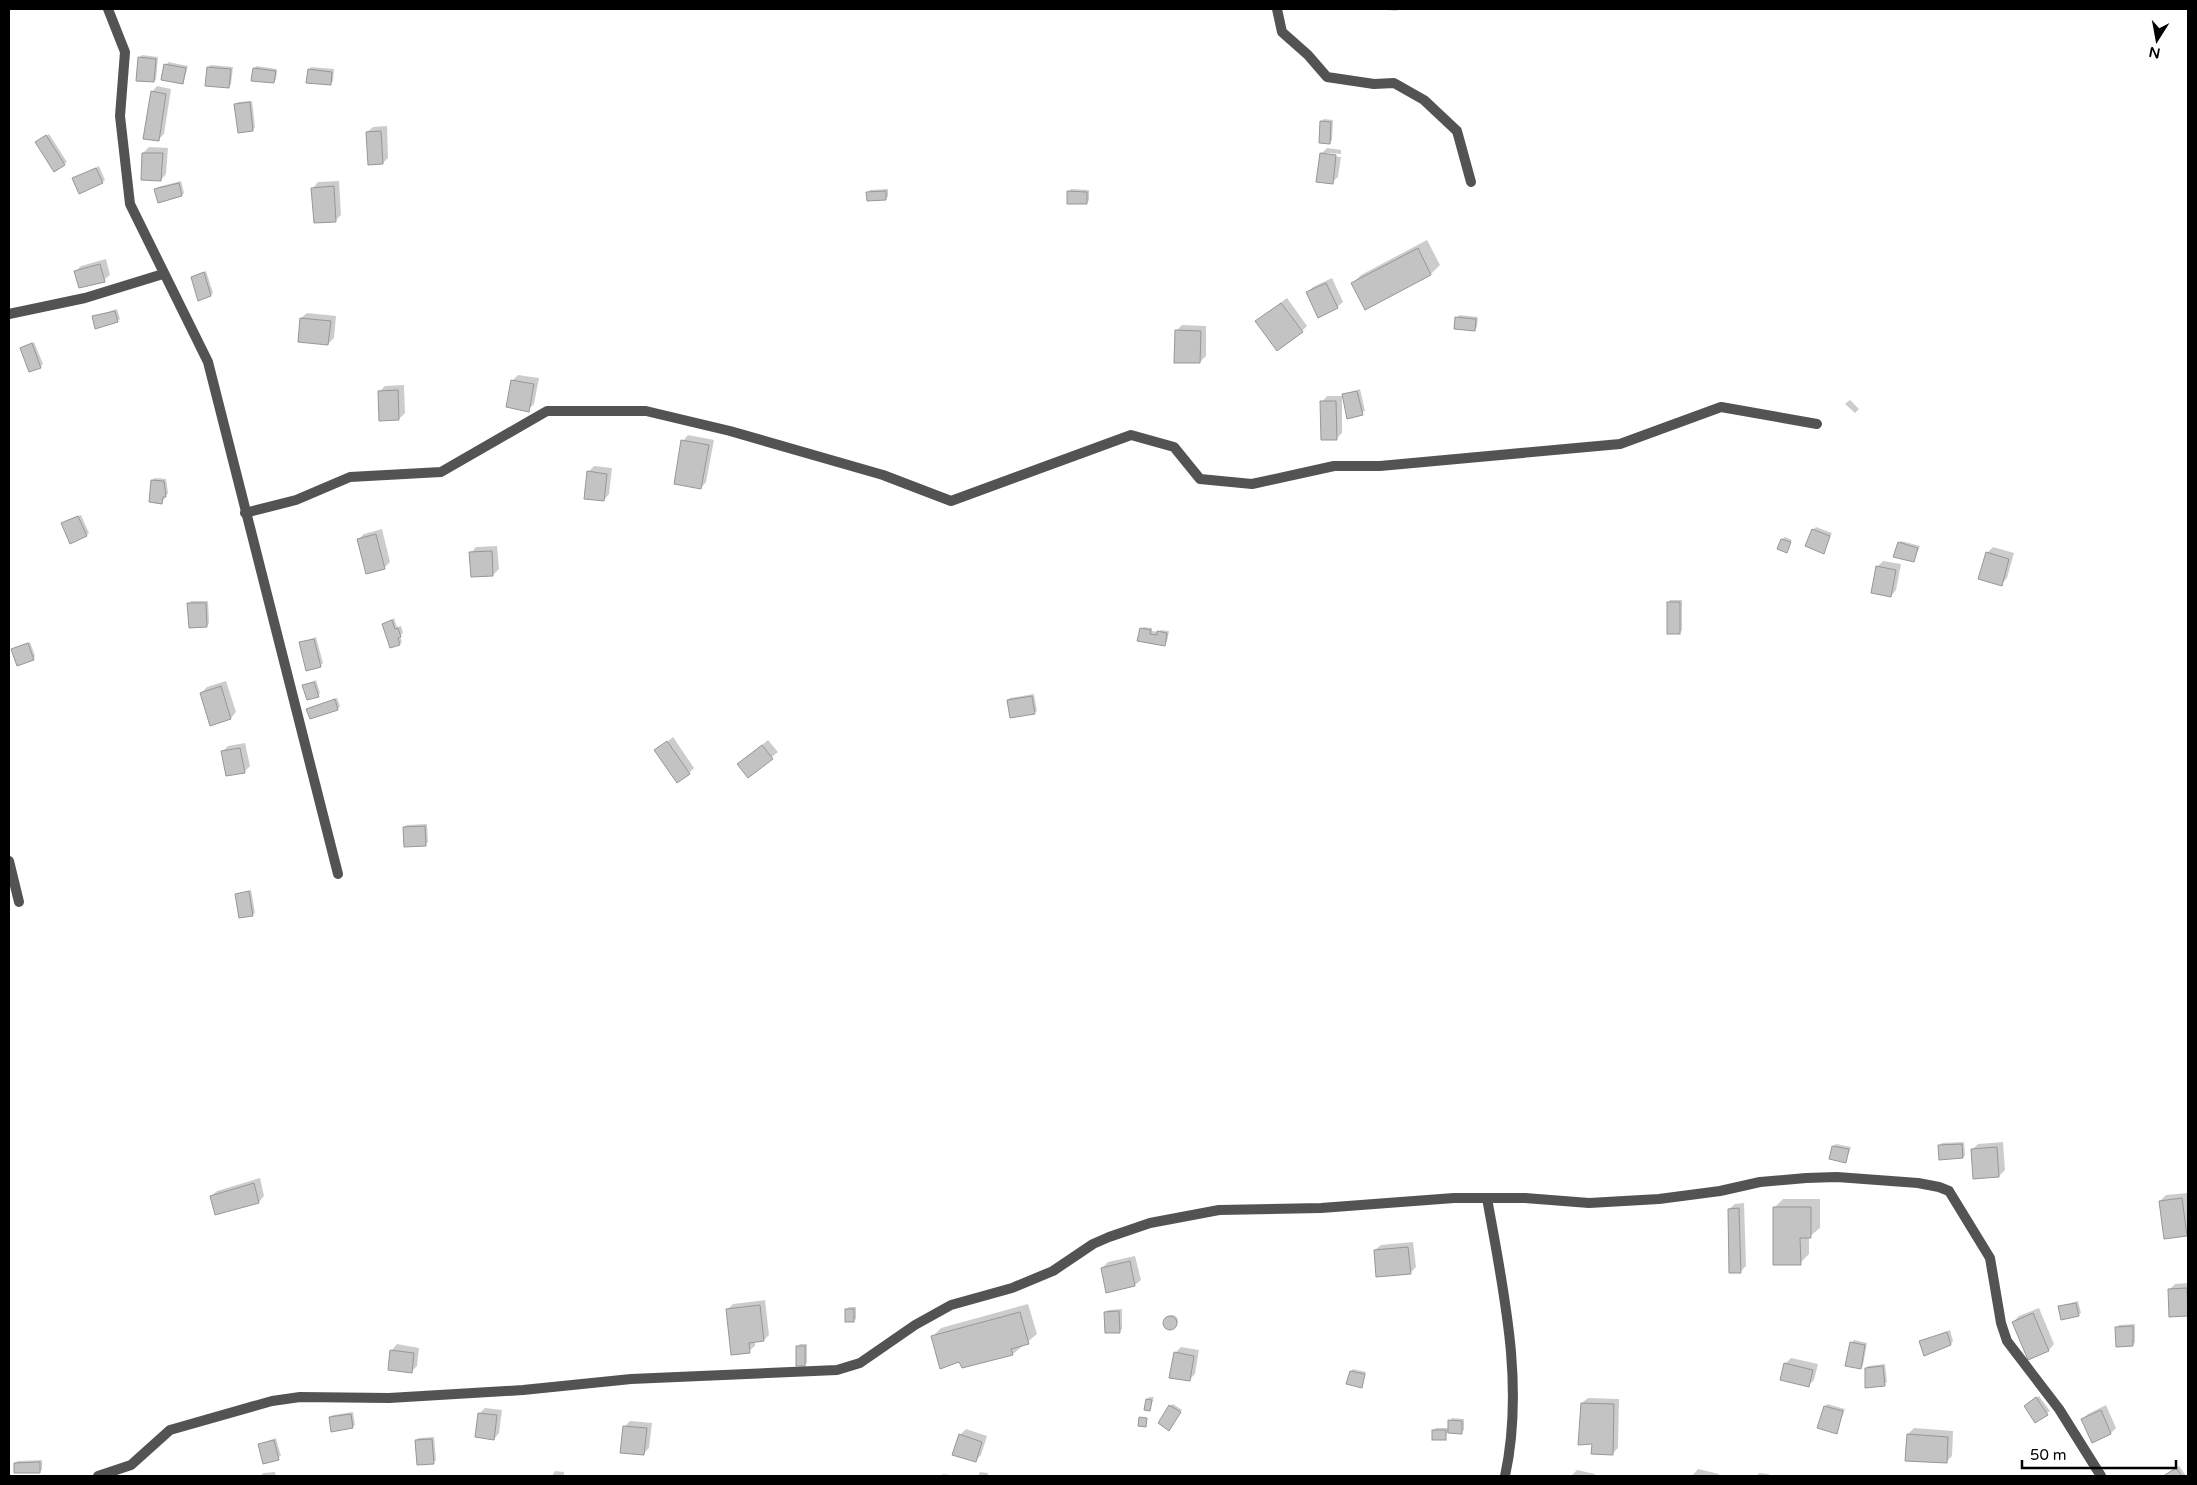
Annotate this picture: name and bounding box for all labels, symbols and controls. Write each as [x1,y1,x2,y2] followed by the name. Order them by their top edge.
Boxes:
[2132,15,2182,65] north arrow
[2147,43,2162,62] text: N
[2022,1438,2176,1470] scale bar
[2030,1446,2067,1464] text: 50 m

